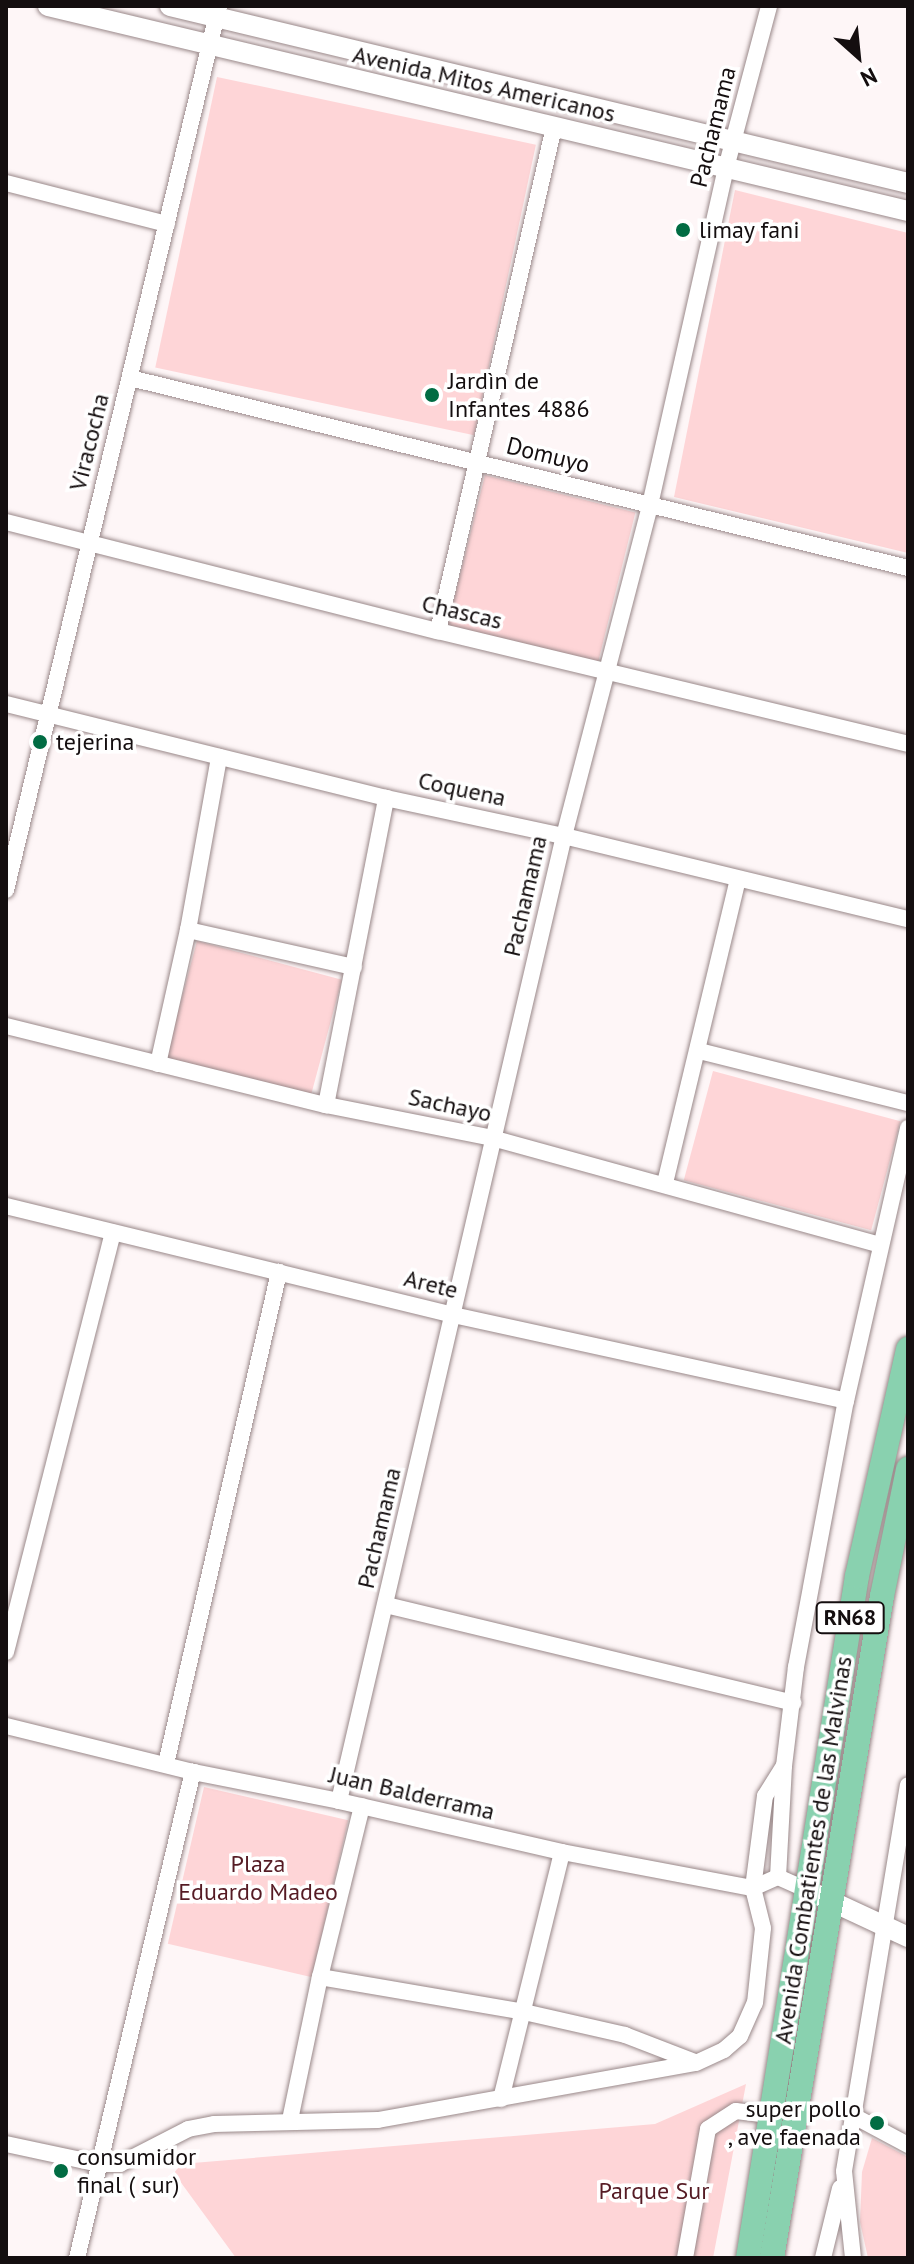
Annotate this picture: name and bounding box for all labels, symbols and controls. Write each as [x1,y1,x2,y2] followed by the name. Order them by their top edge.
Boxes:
[818,16,898,96] north arrow
[350,40,618,128] street label: Avenida Mitos Americanos
[856,62,882,93] text: N
[684,64,742,190] street label: Pachamama
[699,216,801,244] place label: limay fani
[674,221,692,239] marker: limay fani
[448,367,590,423] place label: Jardìn de Infantes 4886
[423,386,441,404] marker: Jardìn de Infantes 4886
[63,390,115,494] street label: Viracocha
[503,431,593,479] street label: Domuyo
[419,589,505,635] street label: Chascas
[56,728,134,756] place label: tejerina
[31,733,49,751] marker: tejerina
[416,766,508,812] street label: Coquena
[497,833,553,959] street label: Pachamama
[406,1082,494,1128] street label: Sachayo
[401,1263,461,1305] street label: Arete
[351,1465,407,1591] street label: Pachamama
[814,1600,886,1636] road number: RN68
[768,1654,858,2046] street label: Avenida Combatientes de las Malvinas
[326,1760,498,1826] street label: Juan Balderrama
[178,1850,338,1906] park label: Plaza Eduardo Madeo
[726,2095,861,2151] place label: super pollo , ave faenada
[868,2114,886,2132] marker: super pollo , ave faenada
[77,2143,196,2199] place label: consumidor final ( sur)
[52,2162,70,2180] marker: consumidor final ( sur)
[599,2177,709,2205] park label: Parque Sur

